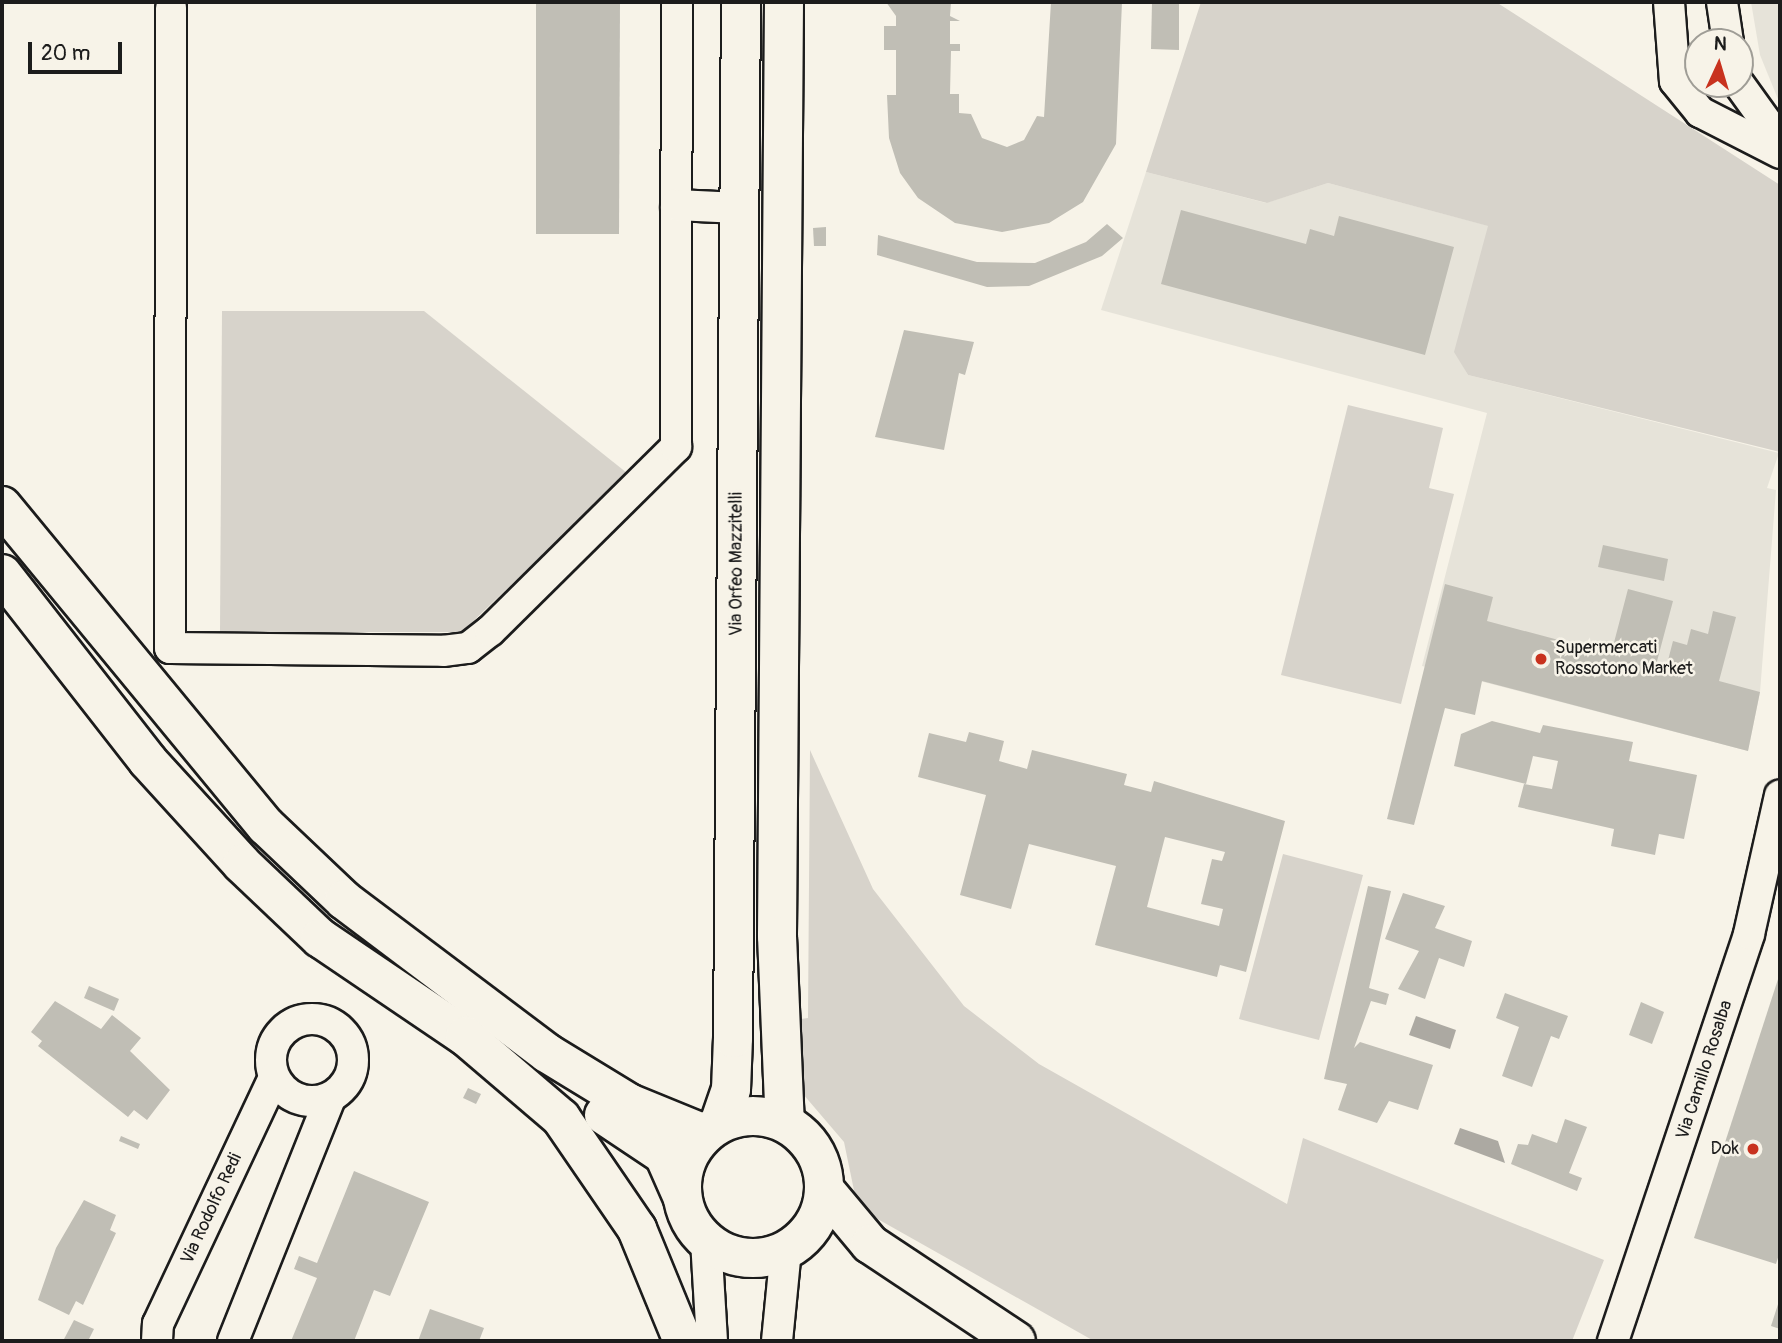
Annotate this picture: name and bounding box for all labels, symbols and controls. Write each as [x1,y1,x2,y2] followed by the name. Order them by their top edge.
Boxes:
[32,28,126,72] scale bar
[1684,28,1754,98] north arrow
[1713,32,1728,56] text: N
[41,40,90,67] text: 20 m
[726,492,748,636] street label: Via Orfeo Mazzitelli
[1555,638,1693,680] place label: Supermercati Rossotono Market
[1533,651,1549,667] marker: Supermercati Rossotono Market
[1672,998,1738,1142] street label: Via Camillo Rosalba
[1711,1138,1739,1160] place label: Dok
[1745,1141,1761,1157] marker: Dok
[177,1150,247,1268] street label: Via Rodolfo Redi

